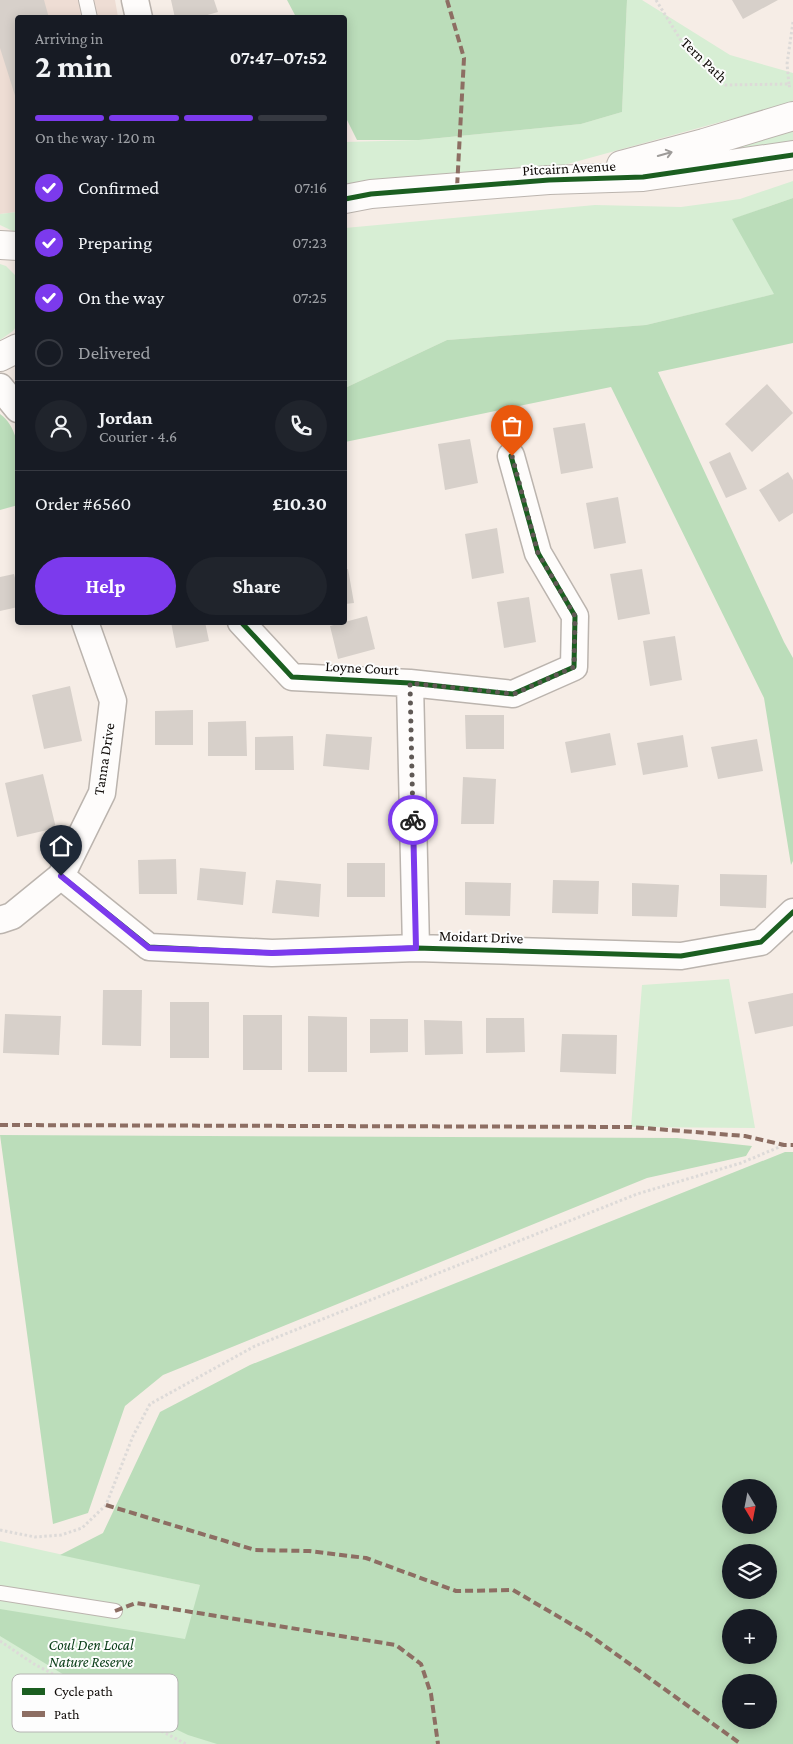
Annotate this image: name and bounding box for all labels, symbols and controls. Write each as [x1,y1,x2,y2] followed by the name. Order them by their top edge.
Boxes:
[35,30,103,47] text: Arriving in
[678,34,730,86] street label: Tern Path
[230,47,327,68] text: 07:47–07:52
[35,48,112,84] text: 2 min
[35,129,155,146] text: On the way · 120 m
[656,149,672,158] one-way arrow
[522,158,617,178] street label: Pitcairn Avenue
[35,174,63,202] icon: check
[78,177,159,198] text: Confirmed
[294,179,327,196] text: 07:16
[35,229,63,257] icon: check
[78,232,152,253] text: Preparing
[292,234,327,251] text: 07:23
[35,284,63,312] icon: check
[78,287,164,308] text: On the way
[292,289,327,306] text: 07:25
[78,342,151,363] text: Delivered
[35,400,87,452] button: person
[275,400,327,452] button: phone
[491,405,533,456] pin
[99,407,153,428] text: Jordan
[498,412,526,440] icon: bag
[99,428,177,445] text: Courier · 4.6
[35,493,131,514] text: Order #6560
[273,493,327,514] text: £10.30
[35,557,176,615] button: Help
[186,557,327,615] button: Share
[325,658,400,679] street label: Loyne Court
[90,721,118,796] street label: Tanna Drive
[388,795,438,845] courier
[399,806,427,834] icon: bike
[40,825,82,876] pin
[47,832,75,860] icon: home
[439,928,524,946] street label: Moidart Drive
[722,1479,778,1534] north arrow
[722,1479,777,1729] map controls
[722,1544,777,1599] button: layers
[722,1609,777,1664] button: +
[48,1637,134,1670] park label: Coul Den Local Nature Reserve
[12,1674,178,1732] legend
[722,1674,777,1729] button: −
[54,1683,113,1699] text: Cycle path
[54,1706,80,1722] text: Path

